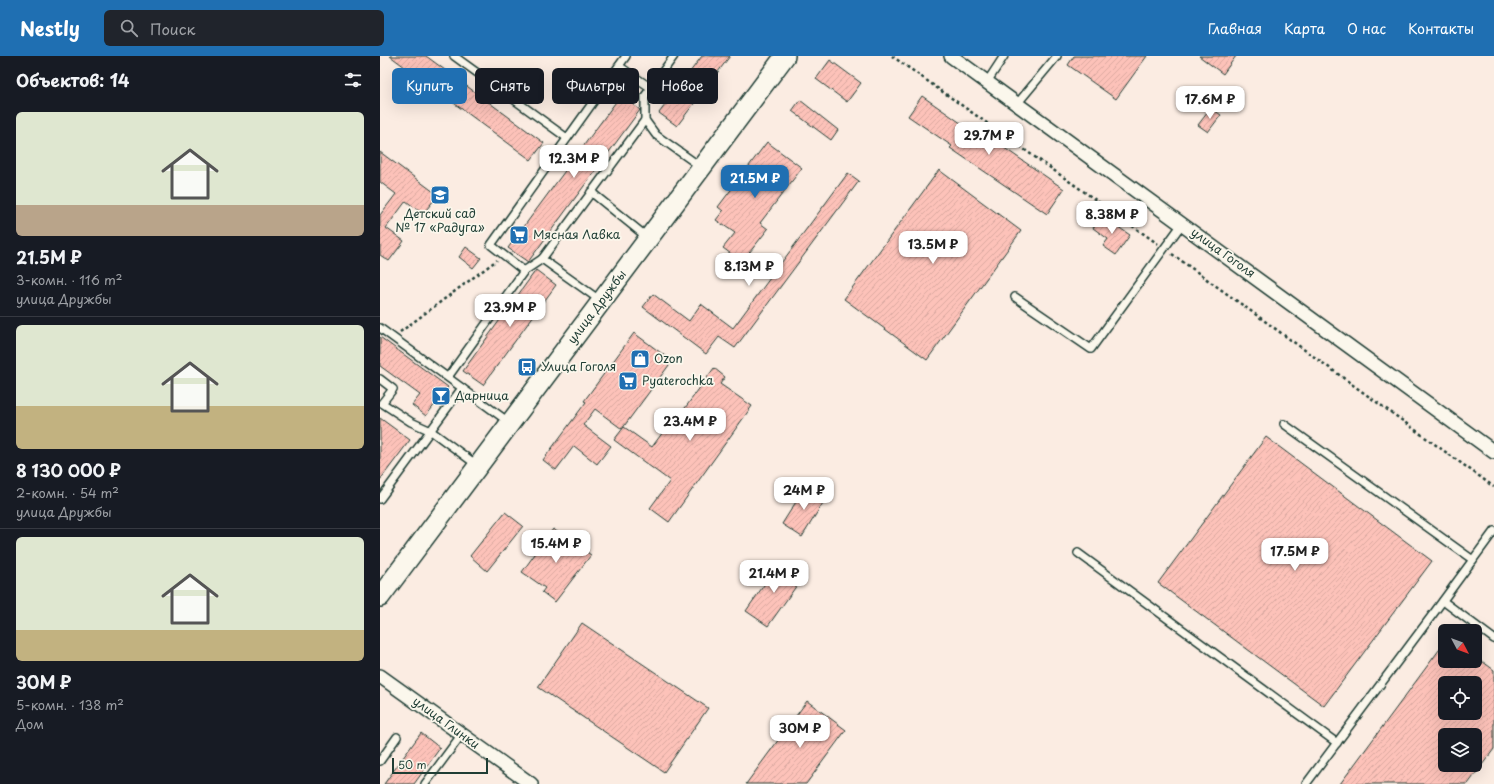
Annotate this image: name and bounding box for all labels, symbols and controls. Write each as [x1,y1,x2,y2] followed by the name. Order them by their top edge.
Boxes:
[104,10,384,46] search box
[20,14,80,42] text: Nestly
[118,17,140,39] icon: search
[150,17,195,40] text: Поиск
[1208,18,1262,39] text: Главная
[1284,18,1325,39] text: Карта
[1347,18,1386,39] text: О нас
[1408,18,1474,39] text: Контакты
[16,67,130,93] text: Объектов: 14
[392,68,467,104] chip: Купить
[475,68,544,104] chip: Снять
[552,68,639,104] chip: Фильтры
[647,68,718,104] chip: Новое
[342,69,364,91] icon: filters
[1173,86,1247,120] pin: 17.6M ₽
[1185,89,1235,108] text: 17.6M ₽
[952,122,1026,156] pin: 29.7M ₽
[964,125,1014,144] text: 29.7M ₽
[154,138,226,210] icon: home
[537,145,611,179] pin: 12.3M ₽
[548,148,600,167] text: 12.3M ₽
[718,165,792,199] pin: 21.5M ₽
[730,168,780,187] text: 21.5M ₽
[429,184,451,206] school or university icon: Детский сад № 17 «Радуга»
[1075,201,1149,235] pin: 8.38M ₽
[395,204,485,236] place label: Детский сад № 17 «Радуга»
[1085,204,1139,223] text: 8.38M ₽
[1188,223,1259,282] street label: улица Гоголя
[508,224,530,246] supermarket icon: Мясная Лавка
[533,225,621,243] place label: Мясная Лавка
[896,231,970,265] pin: 13.5M ₽
[908,234,958,253] text: 13.5M ₽
[16,244,82,270] text: 21.5M ₽
[712,253,786,287] pin: 8.13M ₽
[724,256,774,275] text: 8.13M ₽
[562,266,630,347] street label: улица Дружбы
[16,270,122,289] text: 3-комн. · 116 m²
[16,289,112,308] text: улица Дружбы
[473,294,547,328] pin: 23.9M ₽
[484,297,536,316] text: 23.9M ₽
[629,348,651,370] shop icon: Ozon
[654,349,683,367] place label: Ozon
[154,351,226,423] icon: home
[516,356,538,378] bus stop icon: Улица Гоголя
[541,357,616,375] place label: Улица Гоголя
[617,370,639,392] supermarket icon: Pyaterochka
[642,371,714,389] place label: Pyaterochka
[430,385,452,407] bar icon: Дарница
[454,386,509,404] place label: Дарница
[653,408,727,442] pin: 23.4M ₽
[663,411,717,430] text: 23.4M ₽
[16,457,121,483] text: 8 130 000 ₽
[776,477,832,511] pin: 24M ₽
[783,480,825,499] text: 24M ₽
[16,483,119,502] text: 2-комн. · 54 m²
[16,502,112,521] text: улица Дружбы
[519,530,593,564] pin: 15.4M ₽
[530,533,582,552] text: 15.4M ₽
[1258,538,1332,572] pin: 17.5M ₽
[1270,541,1320,560] text: 17.5M ₽
[737,560,811,594] pin: 21.4M ₽
[154,563,226,635] icon: home
[749,563,799,582] text: 21.4M ₽
[1438,624,1482,668] north arrow
[1438,624,1482,772] map controls
[16,669,71,695] text: 30M ₽
[1438,676,1482,720] button: locate
[409,692,484,753] street label: улица Глинки
[16,695,124,714] text: 5-комн. · 138 m²
[16,714,44,733] text: Дом
[772,715,828,749] pin: 30M ₽
[779,718,821,737] text: 30M ₽
[1438,728,1482,772] button: layers
[392,756,488,775] scale bar
[398,756,427,773] text: 50 m

